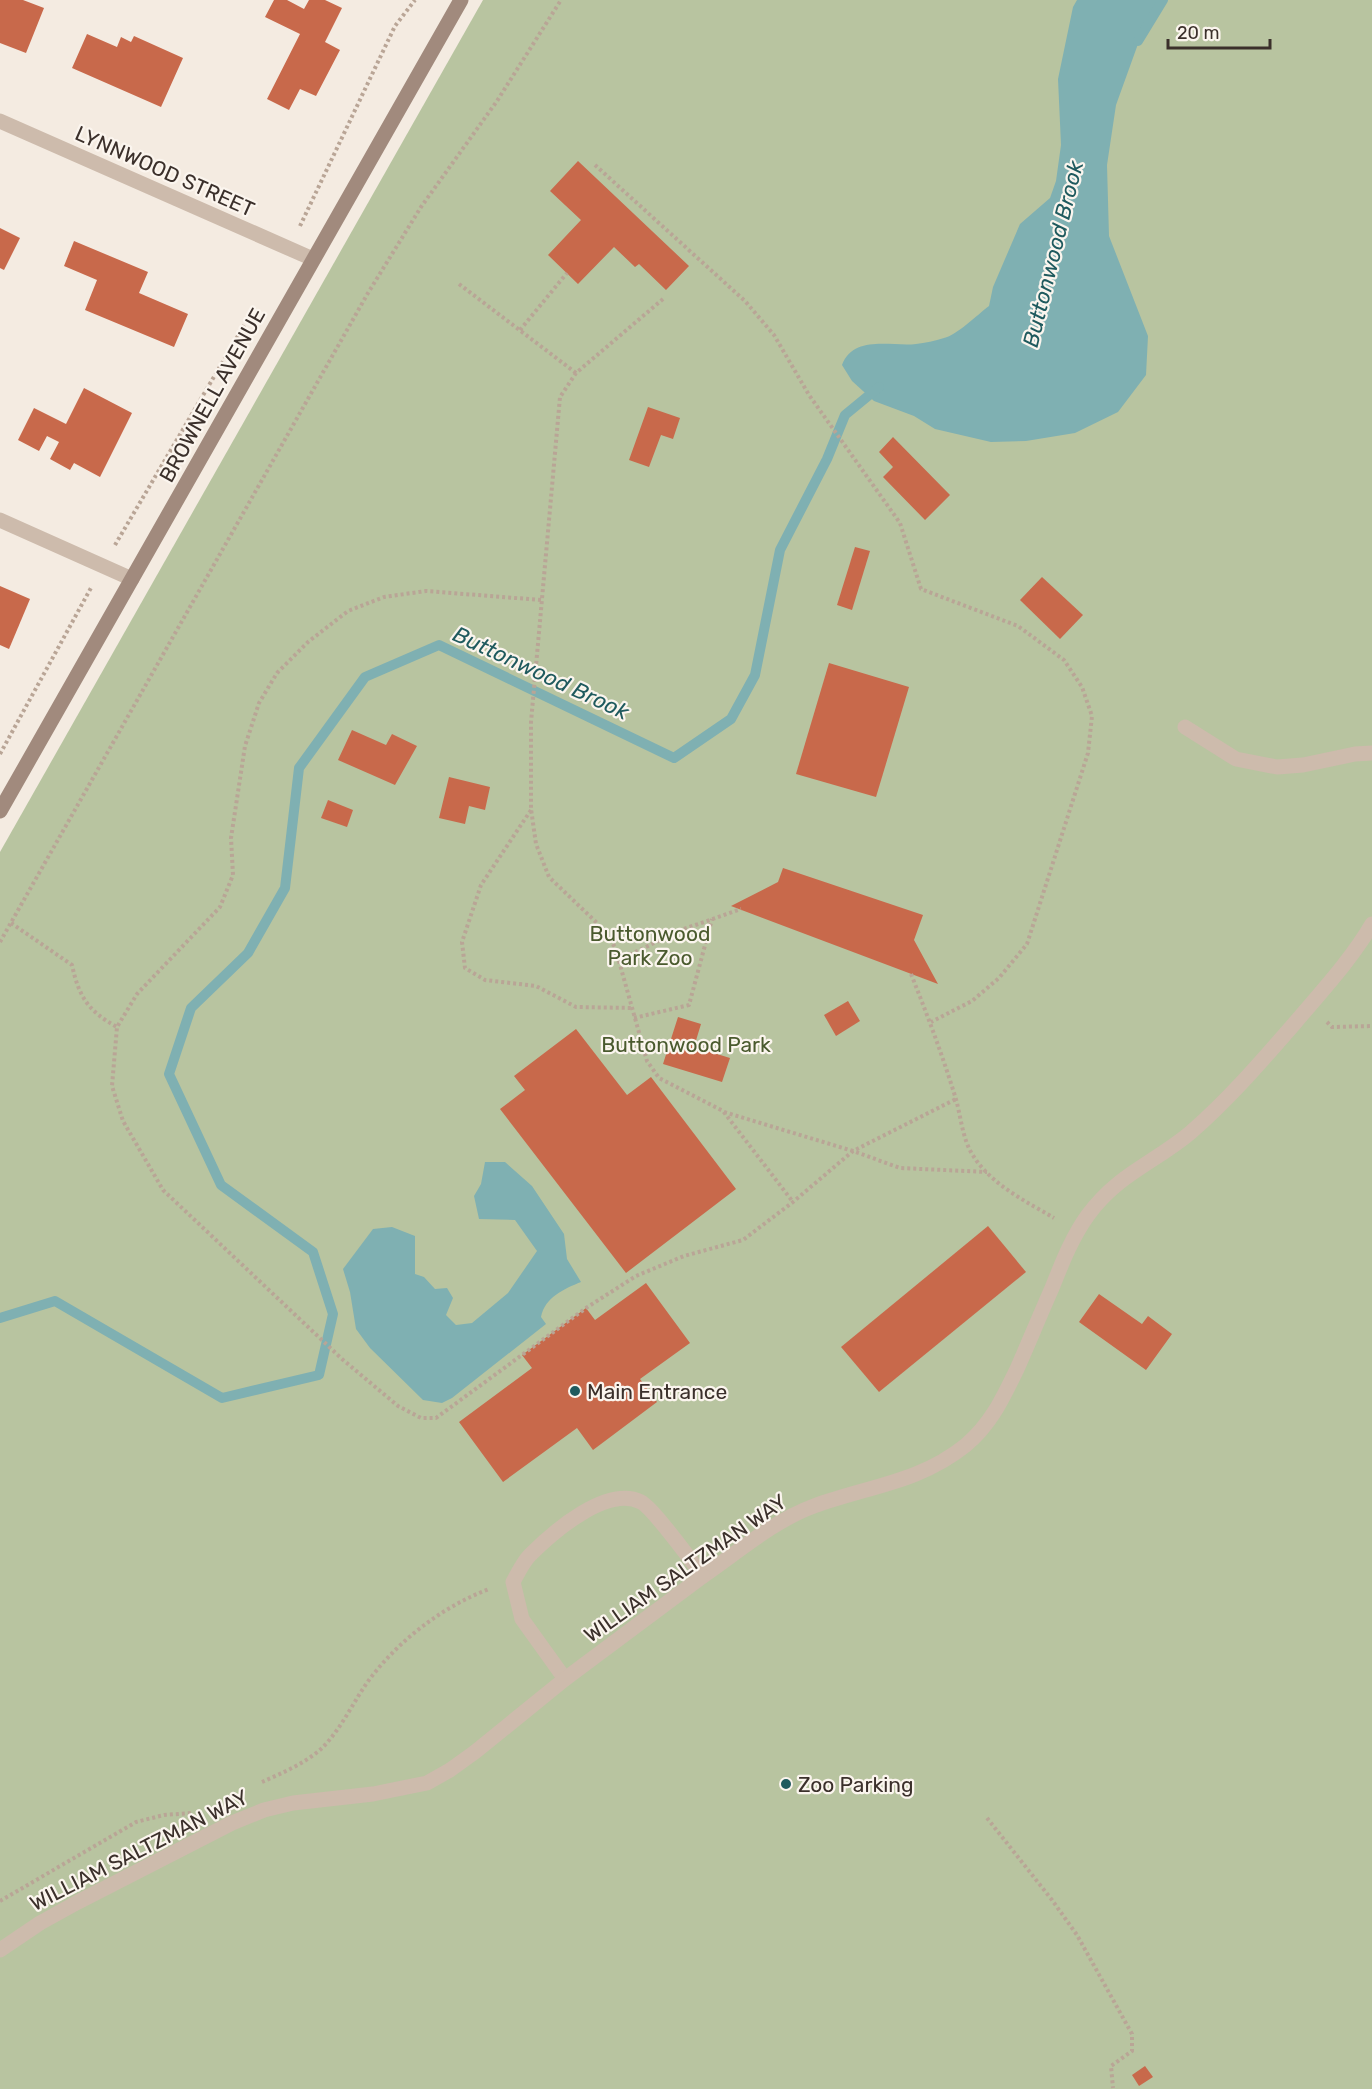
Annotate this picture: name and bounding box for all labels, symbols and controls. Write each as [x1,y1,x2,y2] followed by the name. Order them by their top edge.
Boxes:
[1168,12,1270,50] scale bar
[1177,22,1219,44] text: 20 m
[72,120,258,222] street label: LYNNWOOD STREET
[1017,157,1089,350] water label: Buttonwood Brook
[154,304,270,486] street label: BROWNELL AVENUE
[449,620,634,726] water label: Buttonwood Brook
[590,921,710,970] park label: Buttonwood Park Zoo
[601,1032,771,1057] park label: Buttonwood Park
[587,1379,727,1404] place label: Main Entrance
[568,1384,582,1398] marker: Main Entrance
[579,1489,791,1647] street label: WILLIAM SALTZMAN WAY
[798,1772,914,1797] place label: Zoo Parking
[779,1777,793,1791] marker: Zoo Parking
[26,1784,252,1916] street label: WILLIAM SALTZMAN WAY

